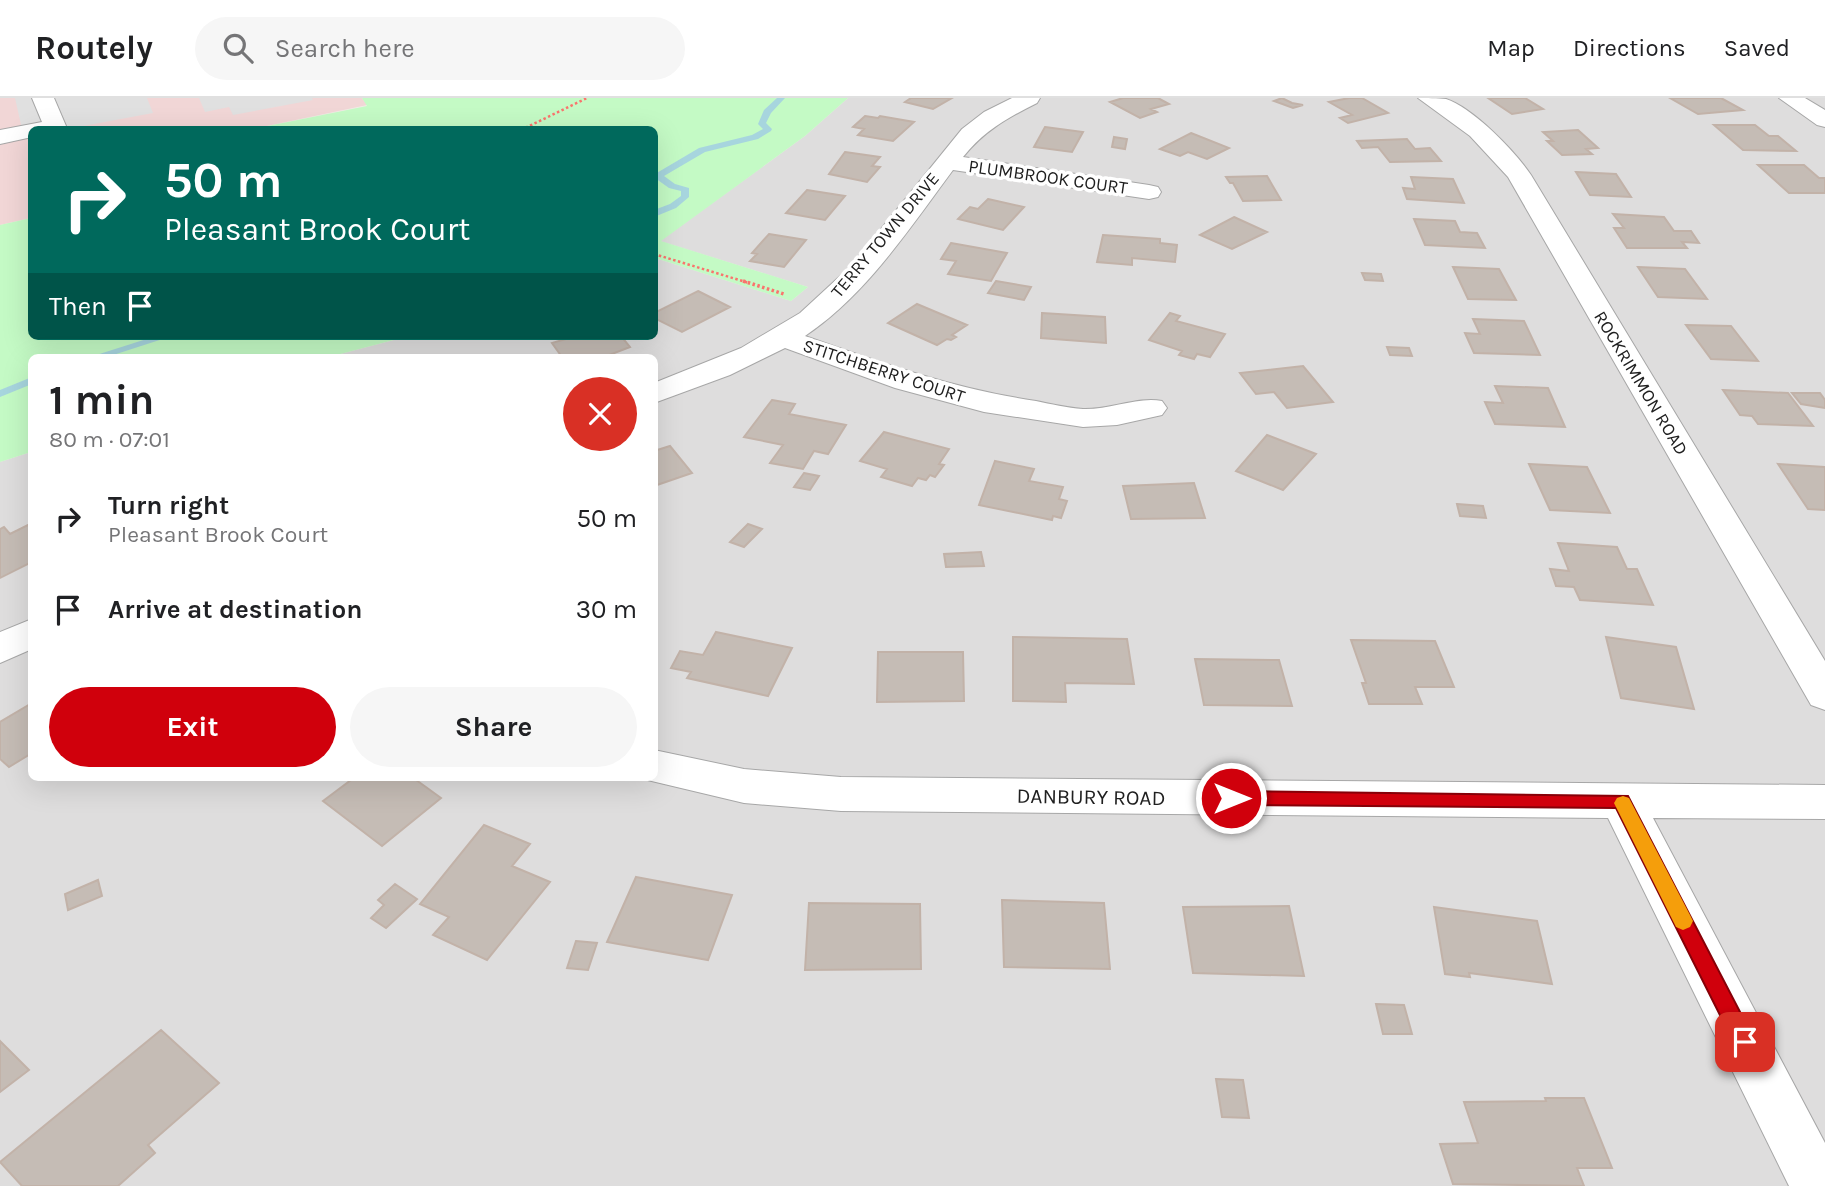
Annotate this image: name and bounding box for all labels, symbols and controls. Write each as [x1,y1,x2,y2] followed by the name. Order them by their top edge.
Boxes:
[195,17,685,80] search box
[35,29,153,67] text: Routely
[219,29,257,67] icon: search
[275,33,415,64] text: Search here
[1487,34,1535,62] text: Map
[1573,34,1686,62] text: Directions
[1724,34,1790,62] text: Saved
[164,152,282,209] text: 50 m
[49,154,140,245] icon: right
[967,155,1129,199] street label: PLUMBROOK COURT
[826,168,944,302] street label: TERRY TOWN DRIVE
[164,211,470,248] text: Pleasant Brook Court
[121,287,159,325] icon: arrive
[49,291,107,322] text: Then
[1589,307,1693,459] street label: ROCKRIMMON ROAD
[800,334,968,408] street label: STITCHBERRY COURT
[49,375,154,425] text: 1 min
[563,377,637,451] button: close
[49,426,170,453] text: 80 m · 07:01
[108,490,229,521] text: Turn right
[49,500,87,538] icon: right
[576,503,637,534] text: 50 m
[108,521,328,548] text: Pleasant Brook Court
[49,591,87,629] icon: arrive
[108,594,362,625] text: Arrive at destination
[576,594,637,625] text: 30 m
[49,687,336,767] button: Exit
[350,687,637,767] button: Share
[1194,761,1268,835] position arrow
[1016,784,1166,810] street label: DANBURY ROAD
[1715,1012,1775,1072] pin
[1726,1023,1764,1061] icon: arrive

